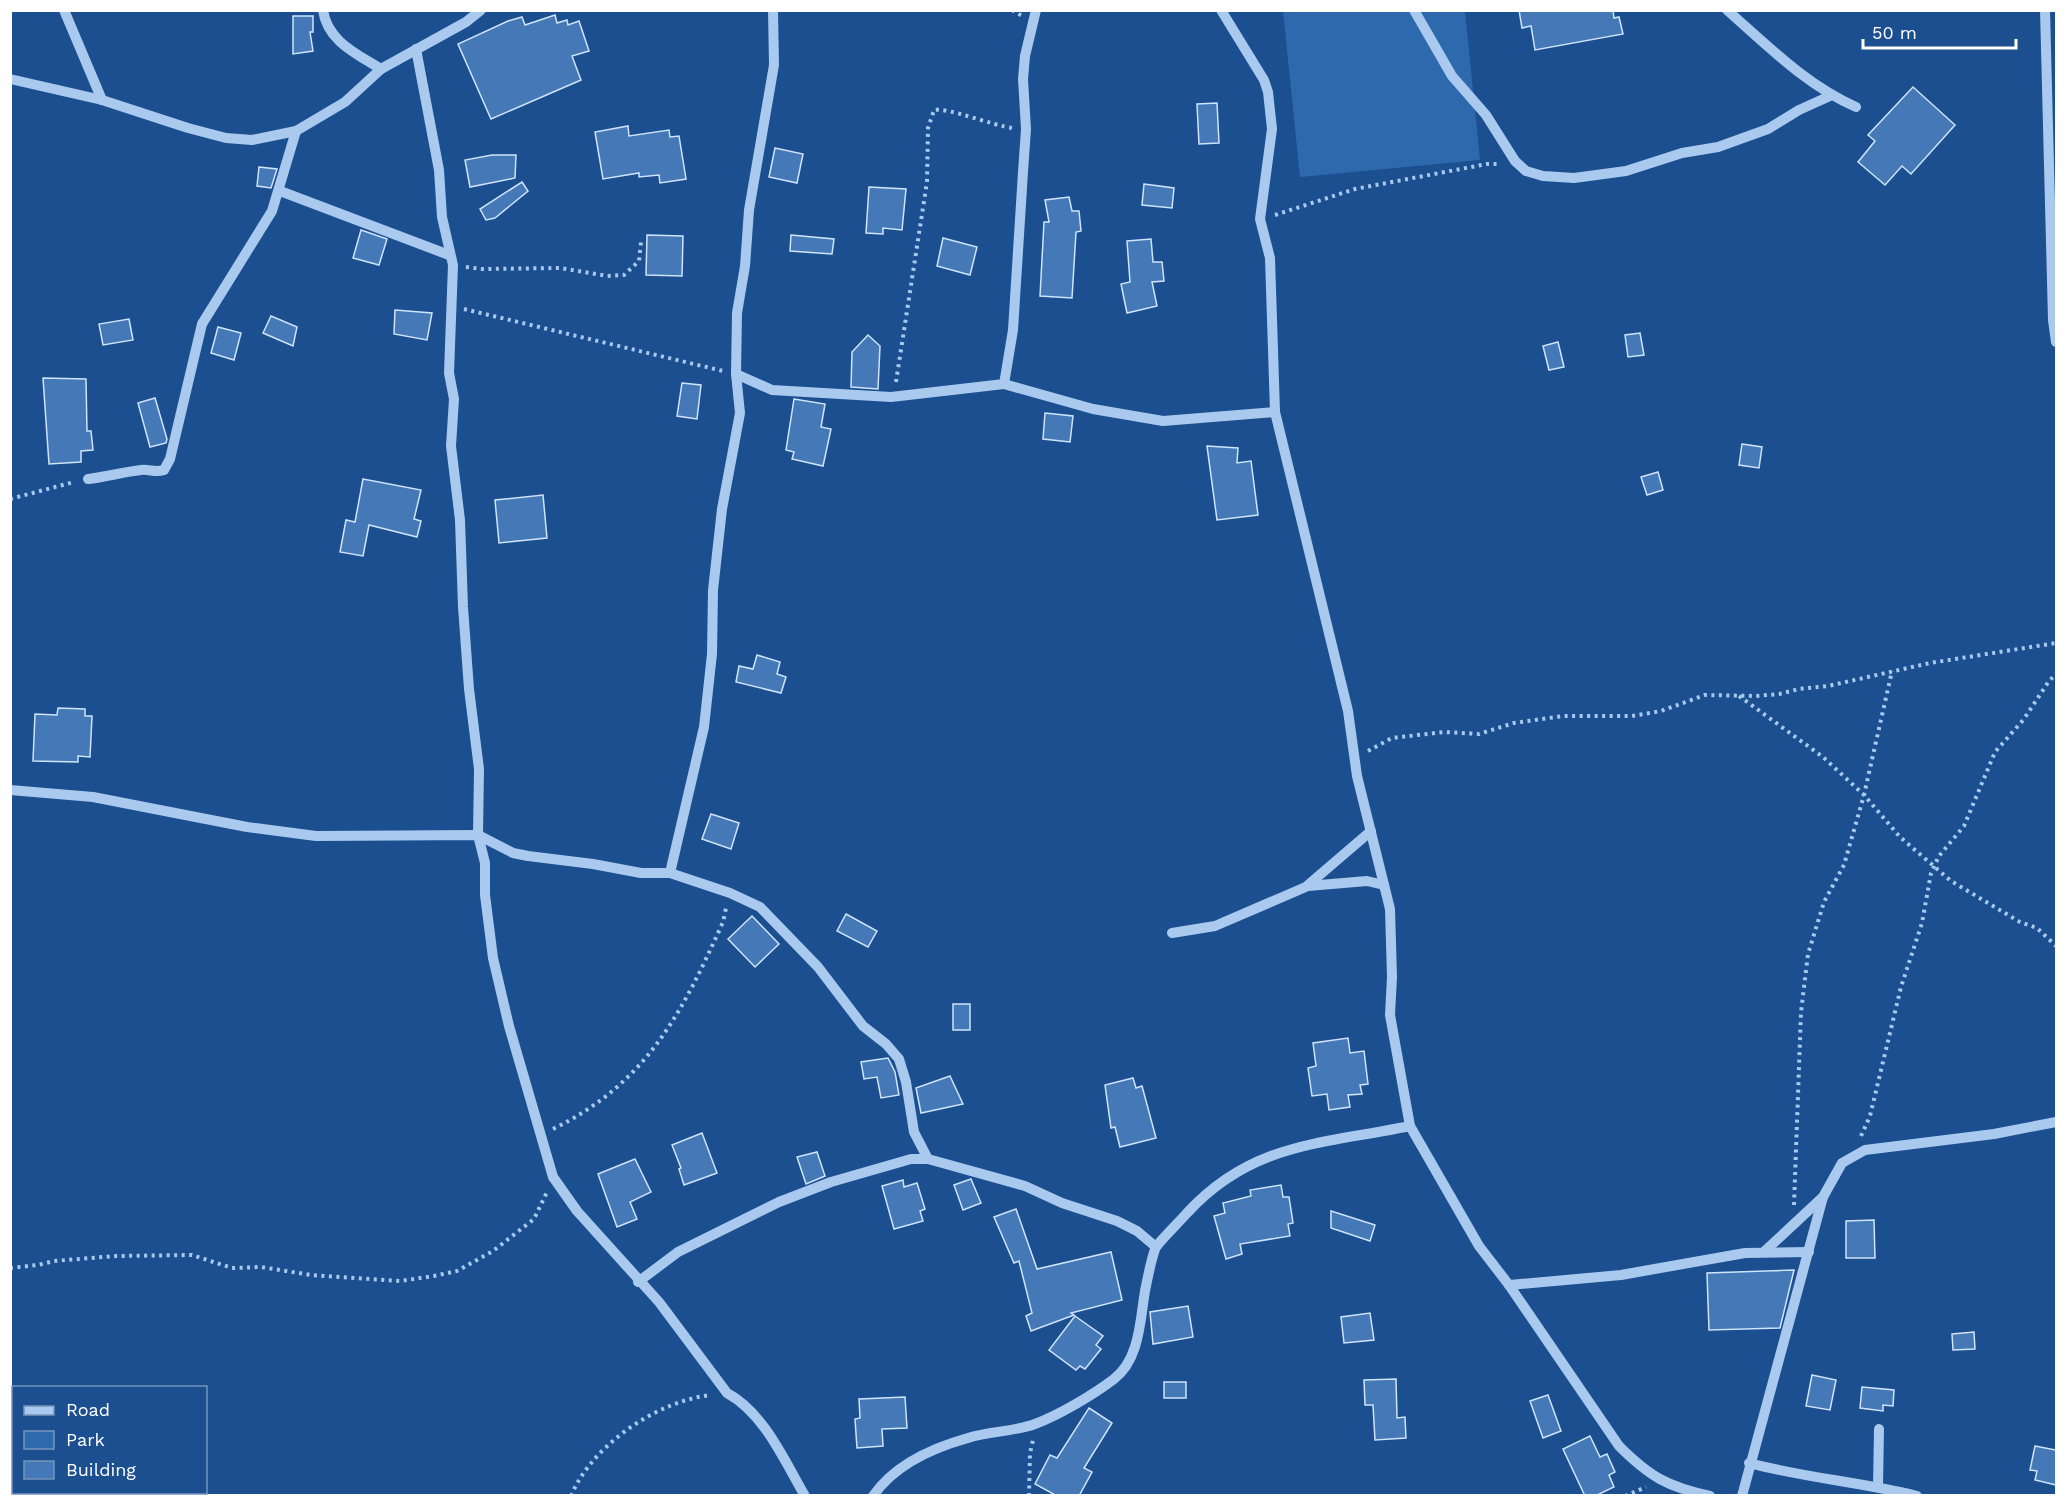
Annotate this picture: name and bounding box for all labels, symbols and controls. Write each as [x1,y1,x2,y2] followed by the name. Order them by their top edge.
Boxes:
[1863,12,2016,50] scale bar
[1872,22,1917,43] text: 50 m
[12,1386,207,1494] legend
[66,1399,110,1420] text: Road
[66,1429,105,1450] text: Park
[66,1459,136,1480] text: Building

